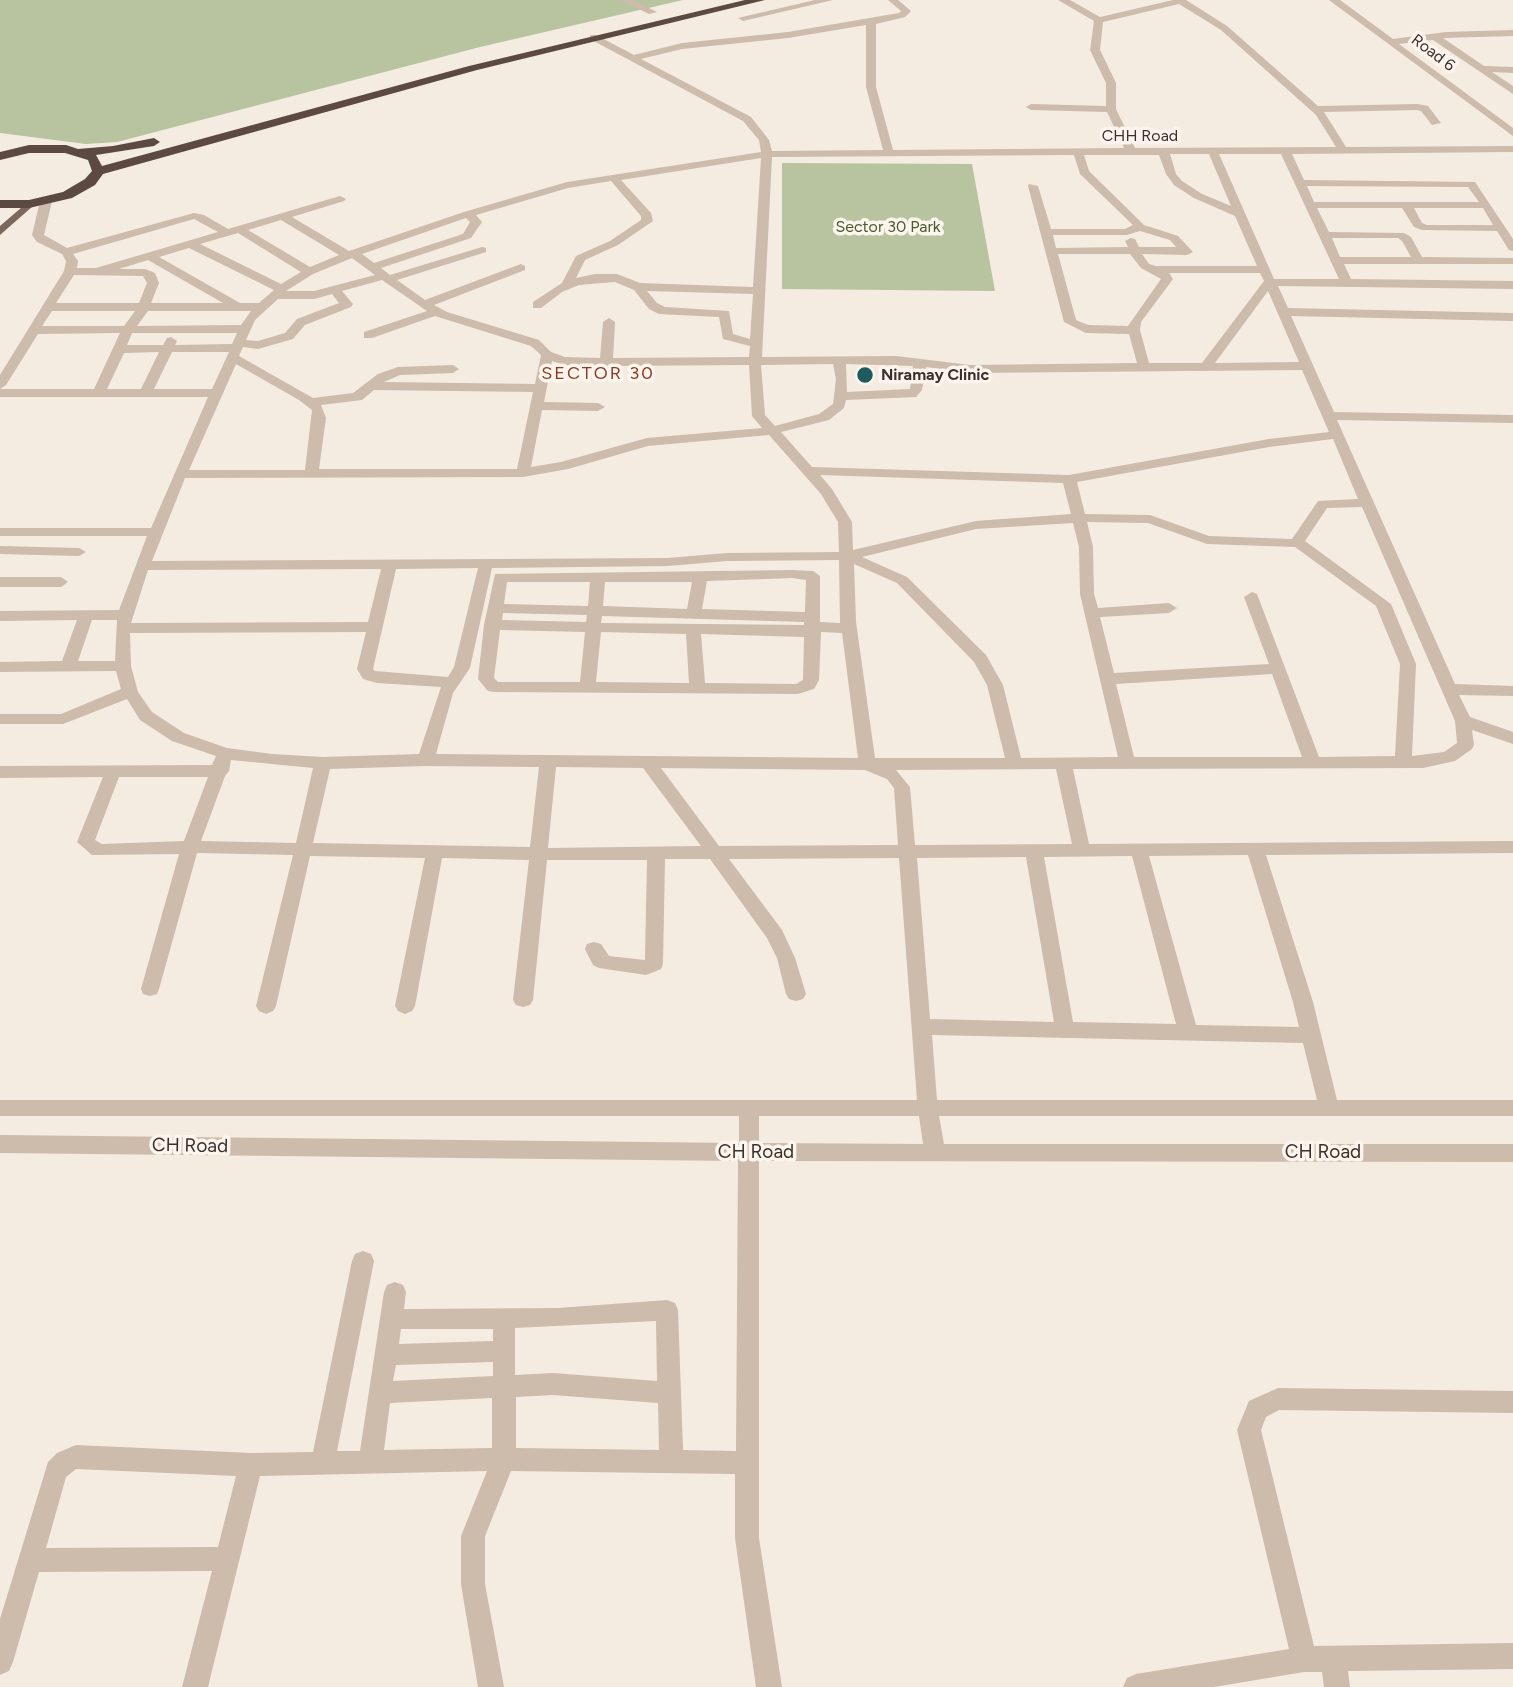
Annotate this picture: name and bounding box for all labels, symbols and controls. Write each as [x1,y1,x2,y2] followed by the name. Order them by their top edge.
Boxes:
[1407,30,1459,76] street label: Road 6
[1102,126,1178,146] street label: CHH Road
[835,217,941,237] park label: Sector 30 Park
[542,363,654,385] district label: SECTOR 30
[855,365,875,385] marker: Niramay Clinic
[881,365,989,385] place label: Niramay Clinic
[152,1134,228,1158] street label: CH Road
[718,1141,794,1163] street label: CH Road
[1285,1141,1361,1163] street label: CH Road

